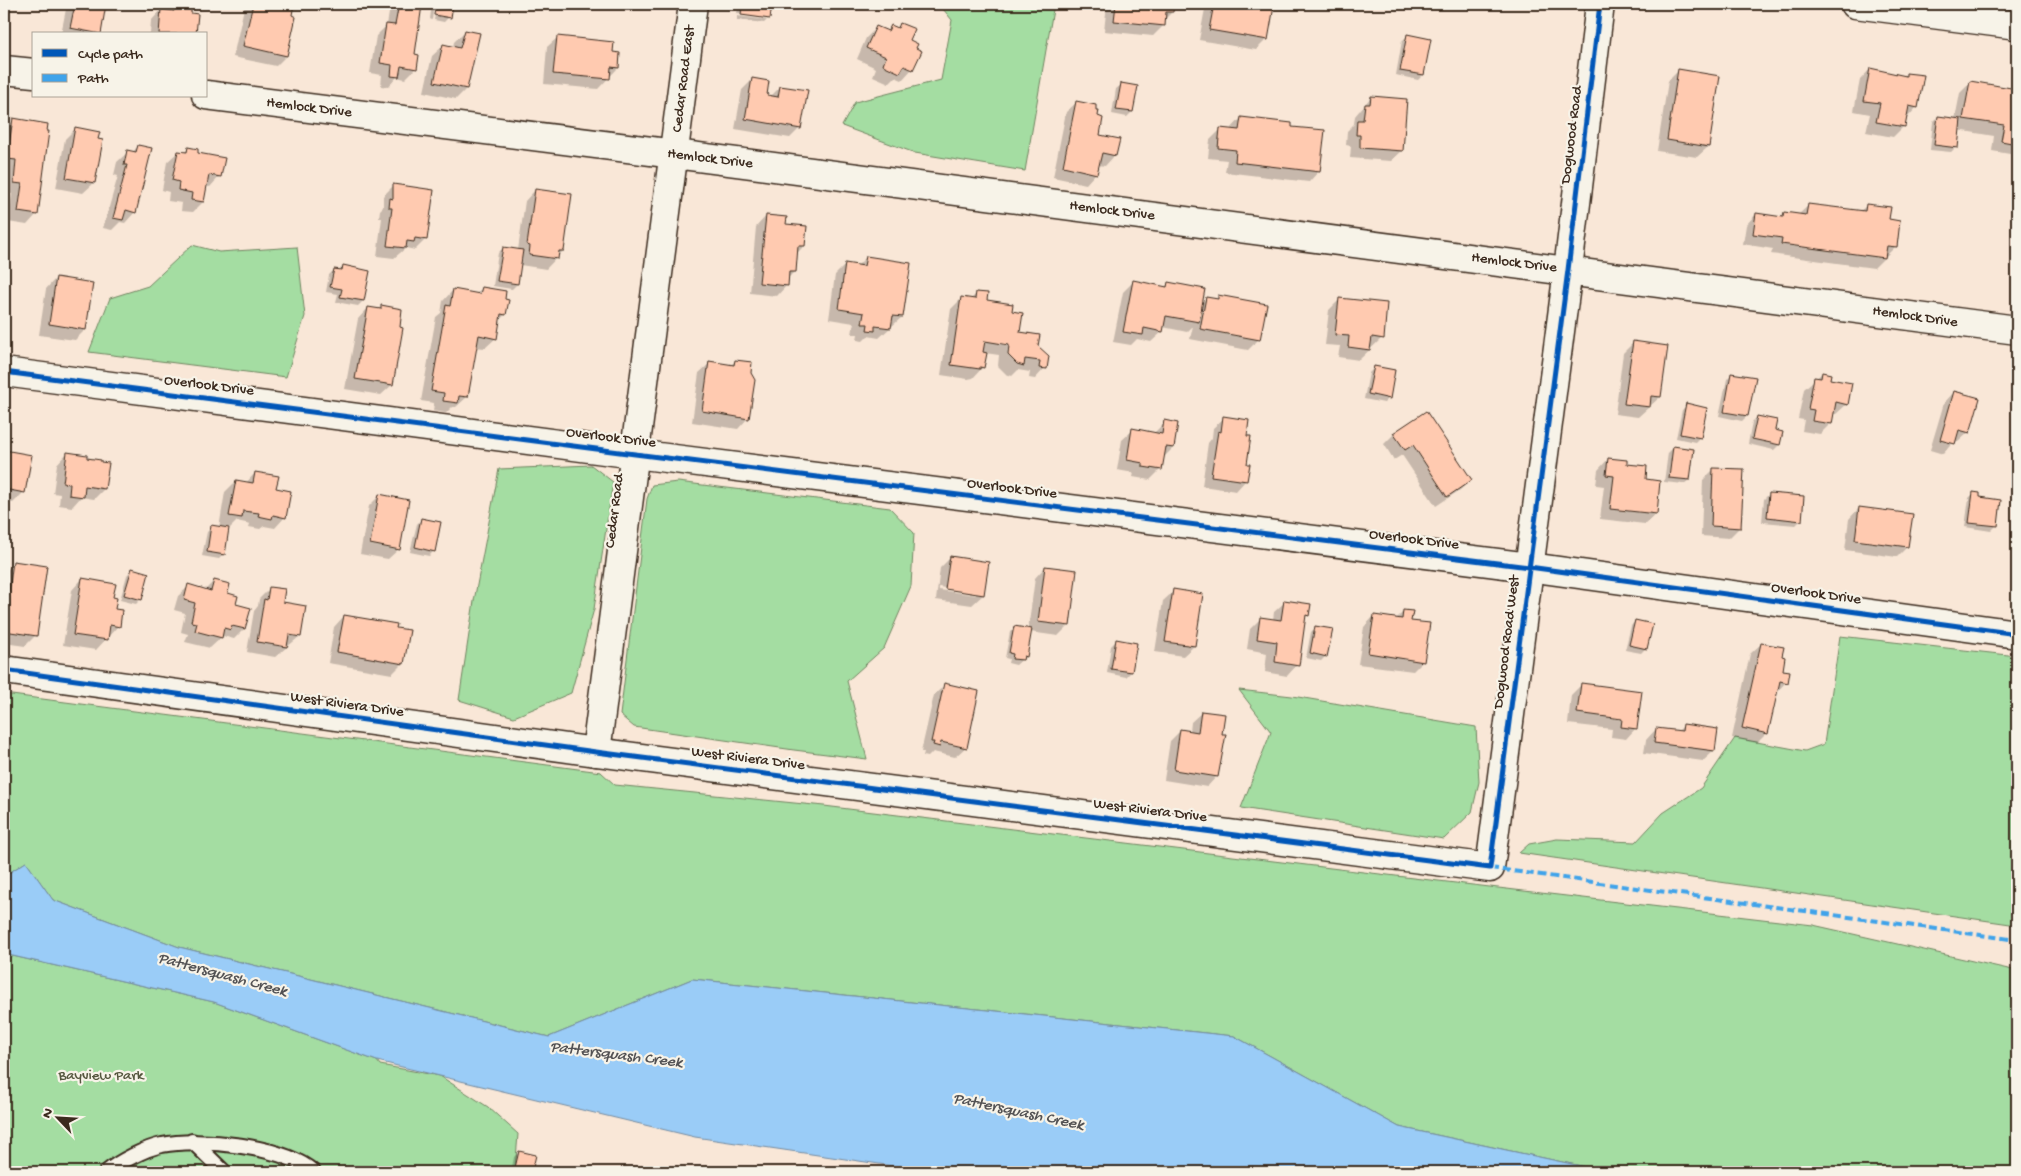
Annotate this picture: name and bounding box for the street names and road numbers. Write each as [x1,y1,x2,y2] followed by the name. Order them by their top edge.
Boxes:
[669,23,700,133] street label: Cedar Road East
[1557,84,1587,186] street label: Dogwood Road
[265,94,353,122] street label: Hemlock Drive
[666,145,754,173] street label: Hemlock Drive
[1068,197,1156,225] street label: Hemlock Drive
[1470,249,1558,277] street label: Hemlock Drive
[1871,302,1959,332] street label: Hemlock Drive
[163,372,255,400] street label: Overlook Drive
[565,424,657,452] street label: Overlook Drive
[602,472,629,549] street label: Cedar Road
[966,475,1058,503] street label: Overlook Drive
[1368,526,1460,554] street label: Overlook Drive
[1490,573,1524,711] street label: Dogwood Road West
[1770,579,1862,609] street label: Overlook Drive
[289,688,405,722] street label: West Riviera Drive
[690,743,806,775] street label: West Riviera Drive
[1092,795,1208,827] street label: West Riviera Drive

